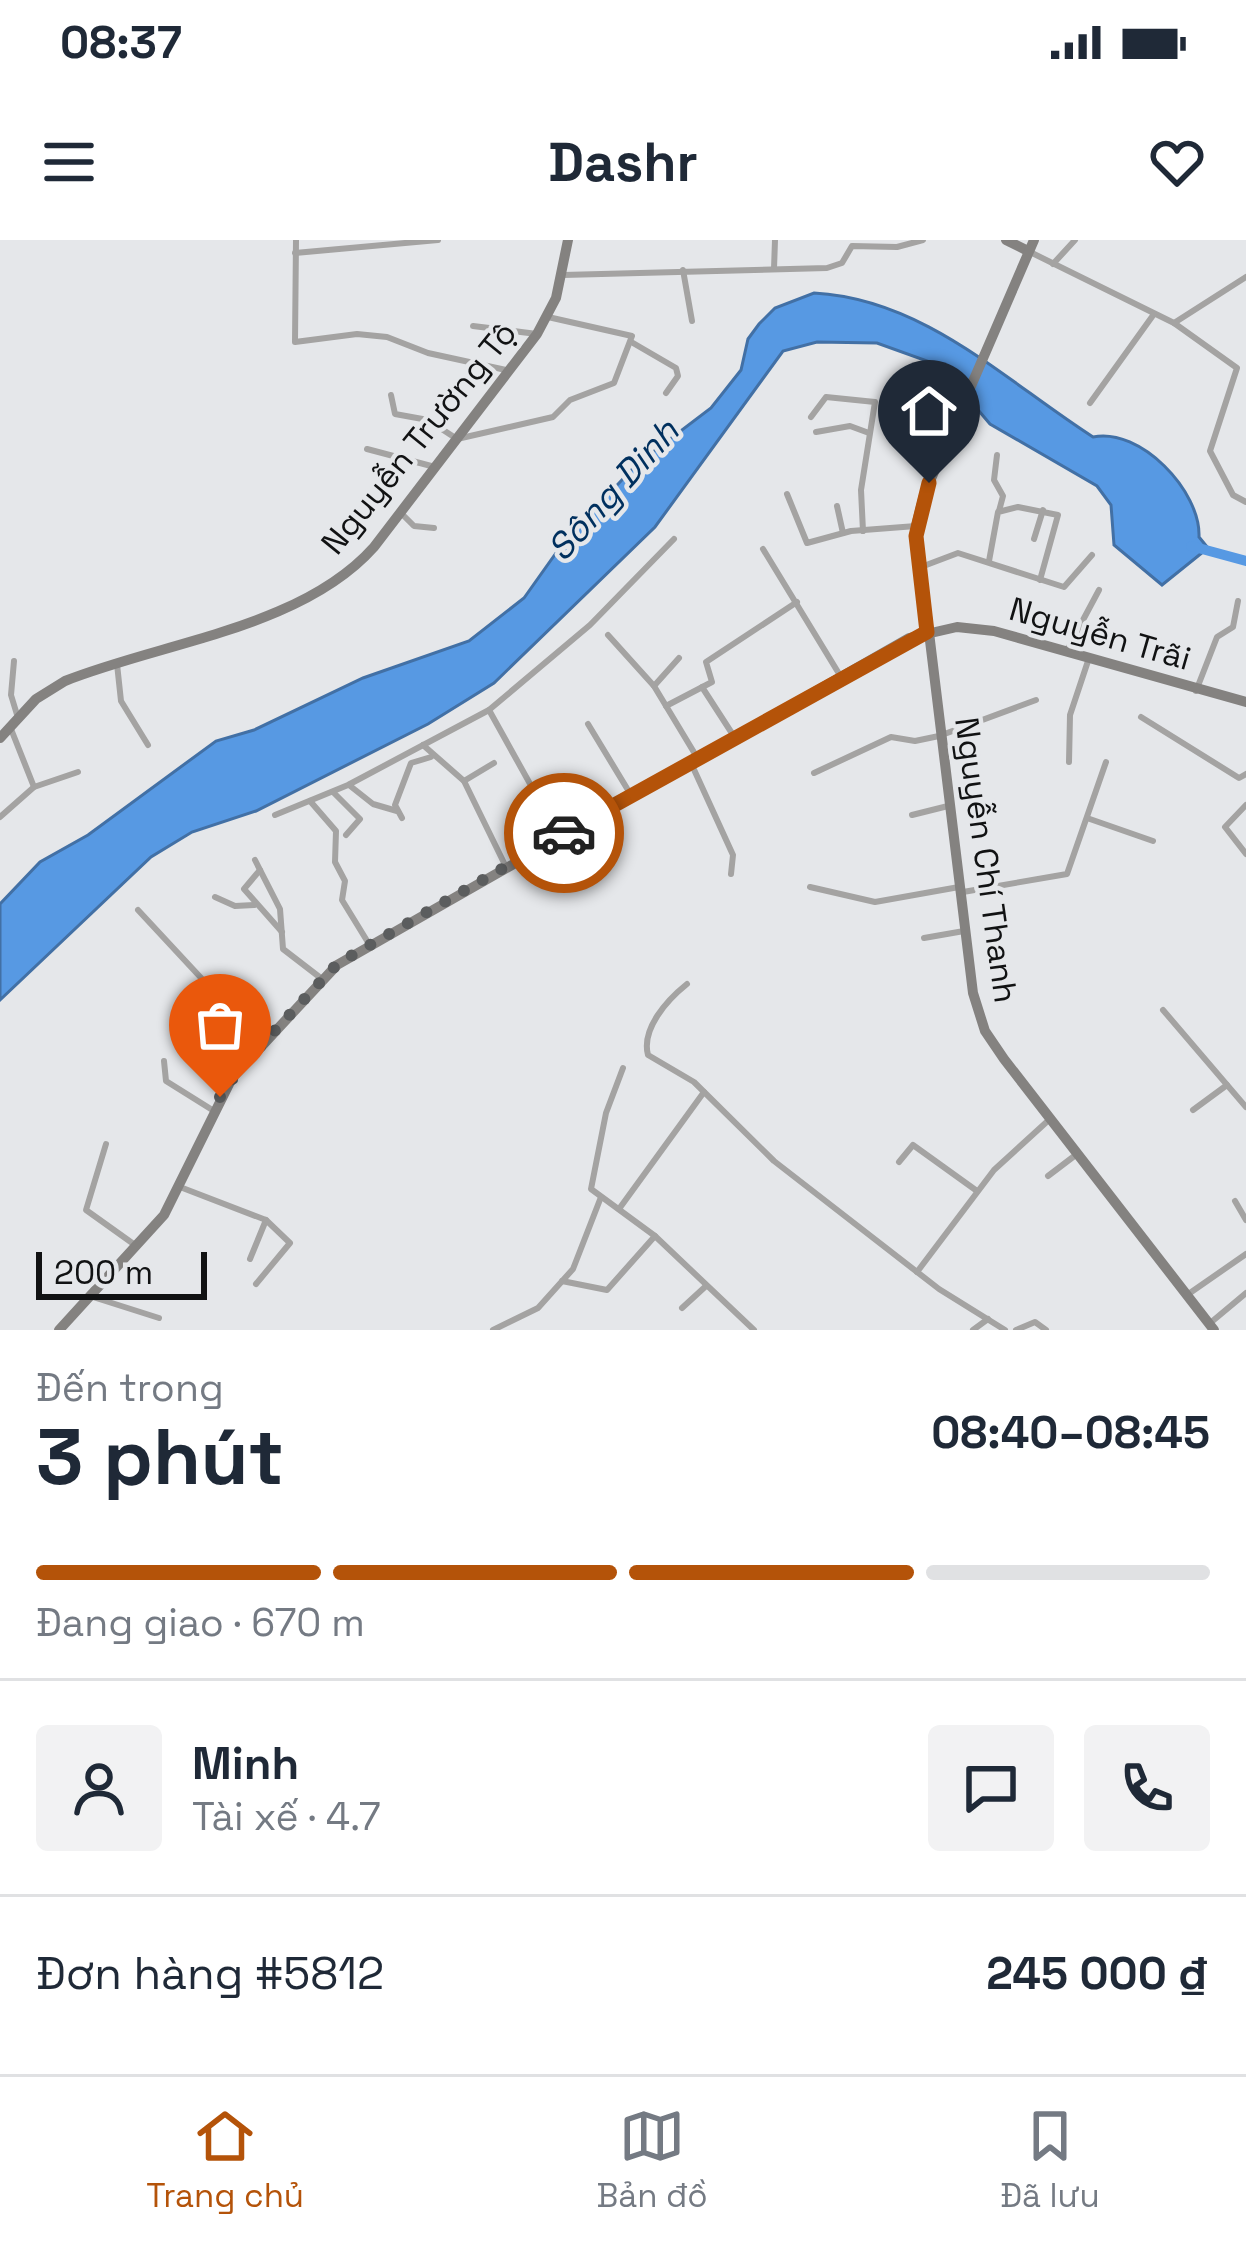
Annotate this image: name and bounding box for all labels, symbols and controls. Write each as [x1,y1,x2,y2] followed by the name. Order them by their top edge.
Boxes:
[60,14,182,71] text: 08:37
[548,128,698,197] text: Dashr
[36,129,102,195] icon: menu
[1144,129,1210,195] icon: heart
[312,313,526,563] street label: Nguyễn Trường Tộ
[878,360,980,483] pin
[896,378,962,444] icon: home
[537,409,689,571] water label: Sông Dinh
[1004,588,1196,680] street label: Nguyễn Trãi
[945,715,1027,1005] street label: Nguyễn Chí Thanh
[504,773,624,893] courier
[531,800,597,866] icon: car
[169,974,271,1097] pin
[187,992,253,1058] icon: bag
[36,1246,207,1299] scale bar
[54,1252,153,1294] text: 200 m
[36,1363,224,1412] text: Đến trong
[931,1404,1210,1461] text: 08:40–08:45
[36,1407,284,1507] text: 3 phút
[36,1598,365,1647] text: Đang giao · 670 m
[36,1725,162,1851] button: person
[928,1725,1054,1851] button: chat
[1084,1725,1210,1851] button: phone
[192,1735,299,1792] text: Minh
[192,1792,381,1841] text: Tài xế · 4.7
[36,1945,384,2002] text: Đơn hàng #5812
[986,1945,1210,2002] text: 245 000 ₫
[146,2103,304,2217] tab: Trang chủ
[596,2103,708,2217] tab: Bản đồ
[1000,2103,1100,2217] tab: Đã lưu

